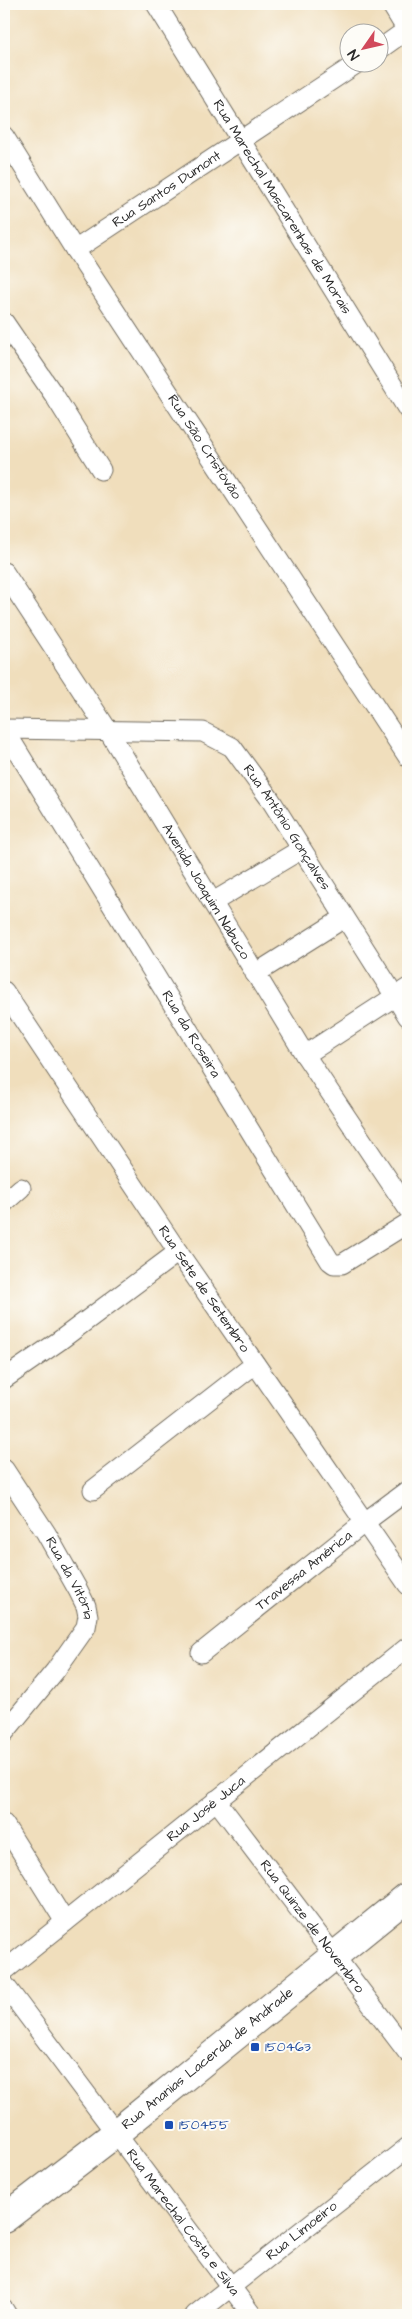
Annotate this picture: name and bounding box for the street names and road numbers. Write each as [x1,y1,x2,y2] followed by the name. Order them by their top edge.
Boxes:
[208,96,356,318] street label: Rua Marechal Mascarenhas de Morais
[108,146,225,233] street label: Rua Santos Dumont
[163,391,246,504] street label: Rua São Cristóvão
[238,761,335,894] street label: Rua Antônio Gonçalves
[157,820,255,963] street label: Avenida Joaquim Nabuco
[157,987,225,1082] street label: Rua da Roseira
[153,1222,255,1357] street label: Rua Sete de Setembro
[252,1526,357,1615] street label: Travessa América
[40,1533,98,1621] street label: Rua da Vitória
[162,1771,250,1847] street label: Rua José Juca
[255,1856,369,1997] street label: Rua Quinze de Novembro
[117,1983,298,2135] street label: Rua Ananias Lacerda de Andrade
[121,2145,244,2300] street label: Rua Marechal Costa e Silva
[262,2196,342,2265] street label: Rua Limoeiro

